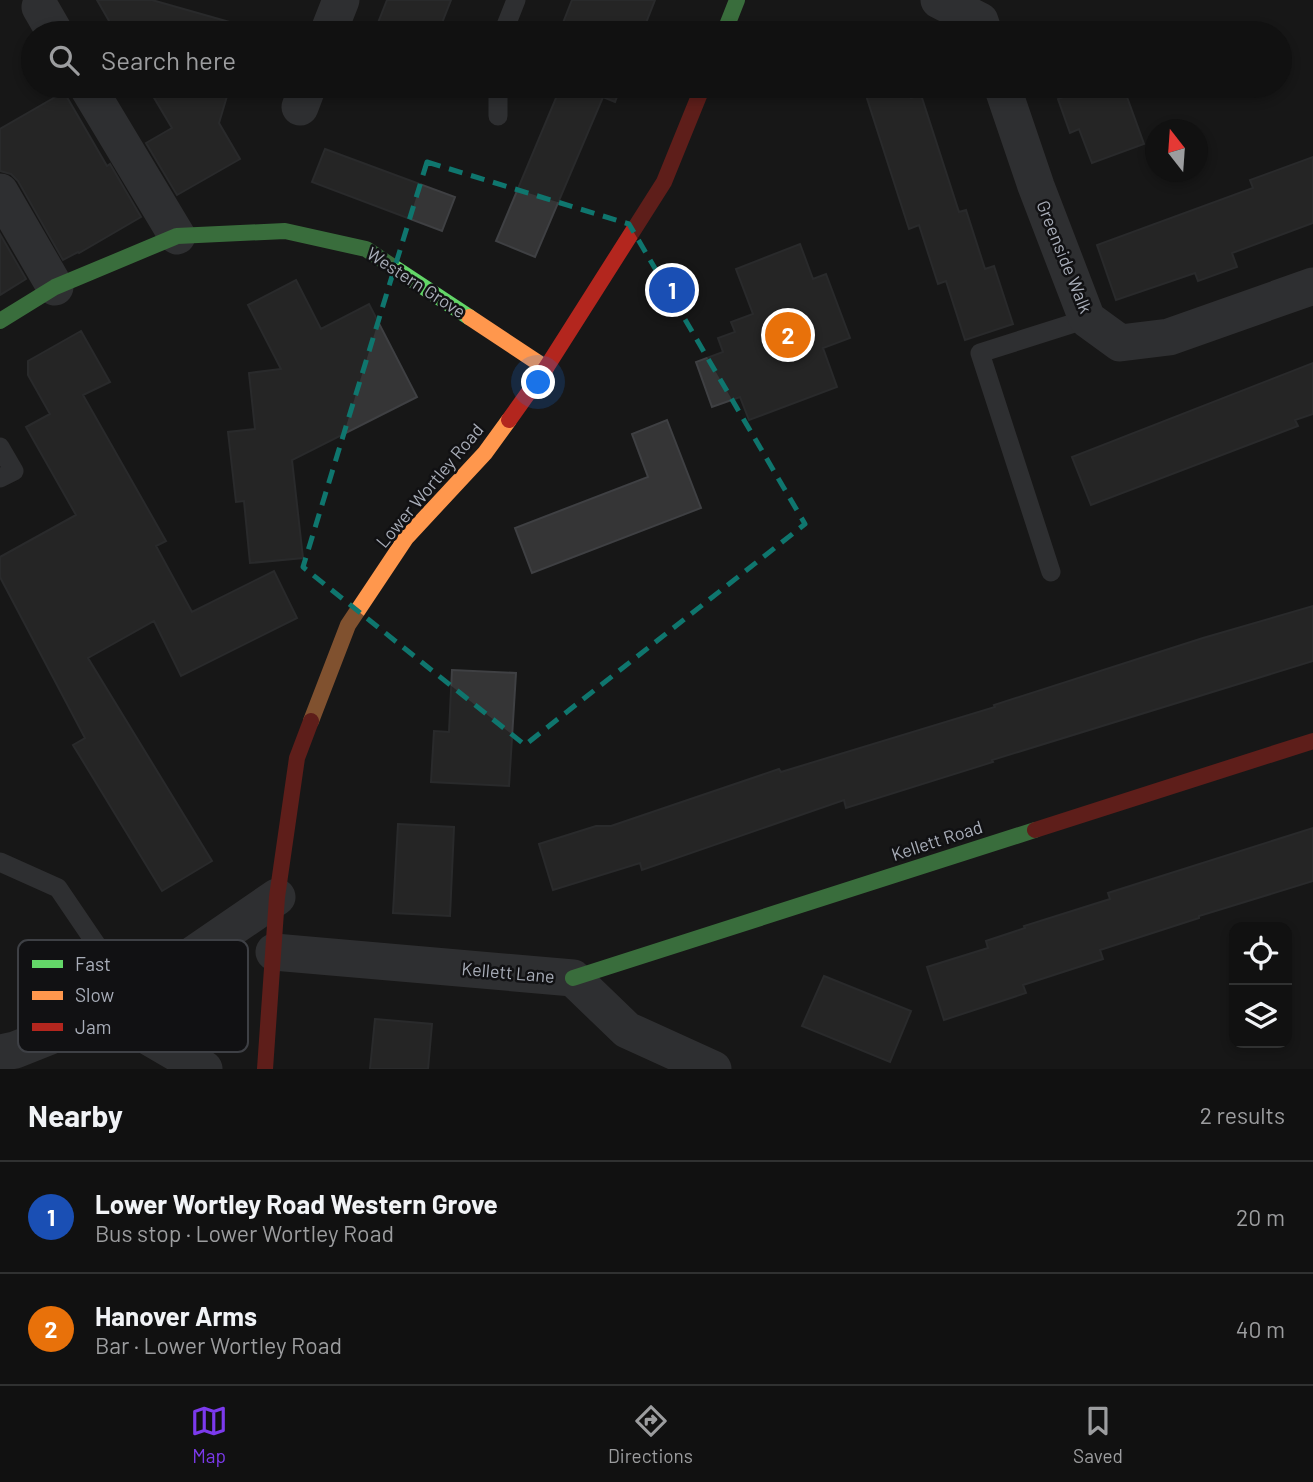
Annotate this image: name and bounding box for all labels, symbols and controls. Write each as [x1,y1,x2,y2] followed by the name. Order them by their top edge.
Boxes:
[21,21,1292,98] search box
[45,41,83,79] icon: search
[101,44,236,75] text: Search here
[1145,119,1208,182] north arrow
[1032,197,1098,316] street label: Greenside Walk
[363,242,470,322] street label: Western Grove
[649,264,695,316] pin: 1
[765,309,811,361] pin: 2
[521,365,555,399] your location
[371,419,488,552] street label: Lower Wortley Road
[888,815,985,865] street label: Kellett Road
[1229,922,1292,1048] map controls
[1229,922,1292,985] button: locate
[18,940,248,1052] legend
[75,952,111,975] text: Fast
[461,957,556,987] street label: Kellett Lane
[75,983,114,1006] text: Slow
[1229,985,1292,1048] button: layers
[75,1015,111,1038] text: Jam
[28,1097,123,1133] text: Nearby
[1200,1101,1285,1129] text: 2 results
[95,1188,498,1219] text: Lower Wortley Road Western Grove
[47,1203,55,1231] text: 1
[1236,1203,1285,1231] text: 20 m
[95,1219,394,1247] text: Bus stop · Lower Wortley Road
[95,1300,257,1331] text: Hanover Arms
[45,1315,57,1343] text: 2
[1236,1315,1285,1343] text: 40 m
[95,1331,342,1359] text: Bar · Lower Wortley Road
[190,1402,228,1467] tab: Map
[608,1402,693,1467] tab: Directions
[1073,1402,1123,1467] tab: Saved

